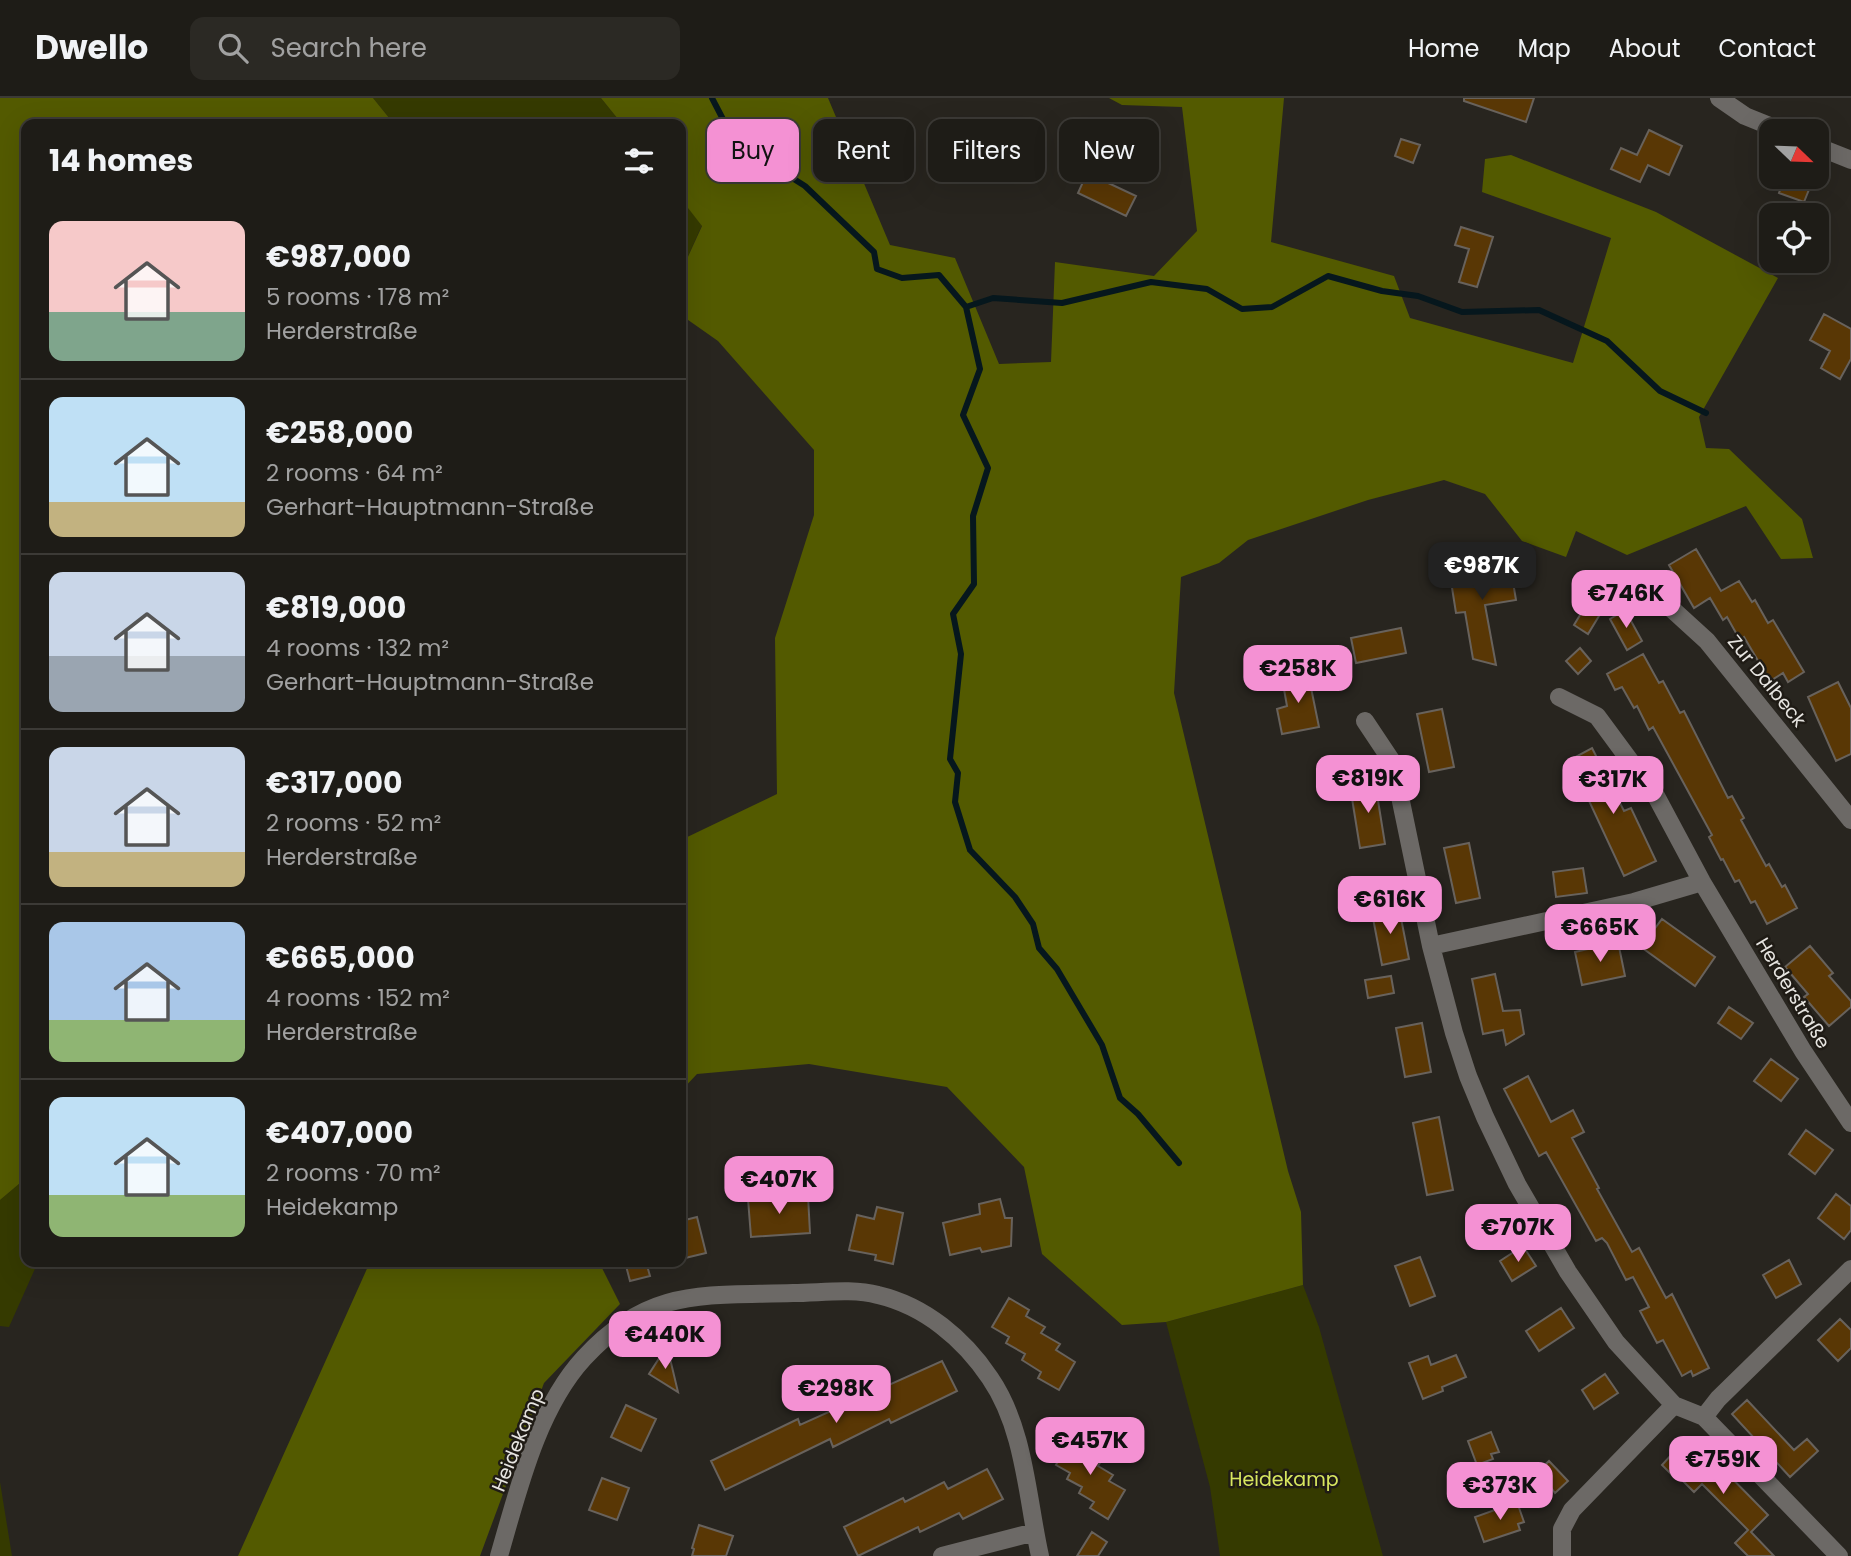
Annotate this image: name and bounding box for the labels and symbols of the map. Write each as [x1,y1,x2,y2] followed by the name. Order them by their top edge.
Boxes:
[1759,119,1829,189] north arrow
[1433,542,1531,602] pin: €987K
[1577,570,1675,630] pin: €746K
[1721,629,1813,733] street label: Zur Dalbeck
[1249,646,1347,705] pin: €258K
[1319,756,1417,815] pin: €819K
[1564,756,1662,816] pin: €317K
[1341,876,1439,936] pin: €616K
[1551,904,1649,964] pin: €665K
[1749,932,1837,1054] street label: Herderstraße
[730,1156,828,1216] pin: €407K
[1469,1204,1567,1264] pin: €707K
[616,1312,714,1371] pin: €440K
[787,1366,885,1425] pin: €298K
[485,1384,551,1496] street label: Heidekamp
[1041,1418,1139,1477] pin: €457K
[1674,1436,1772,1496] pin: €759K
[1451,1462,1549,1522] pin: €373K
[1229,1466,1339,1493] park label: Heidekamp

